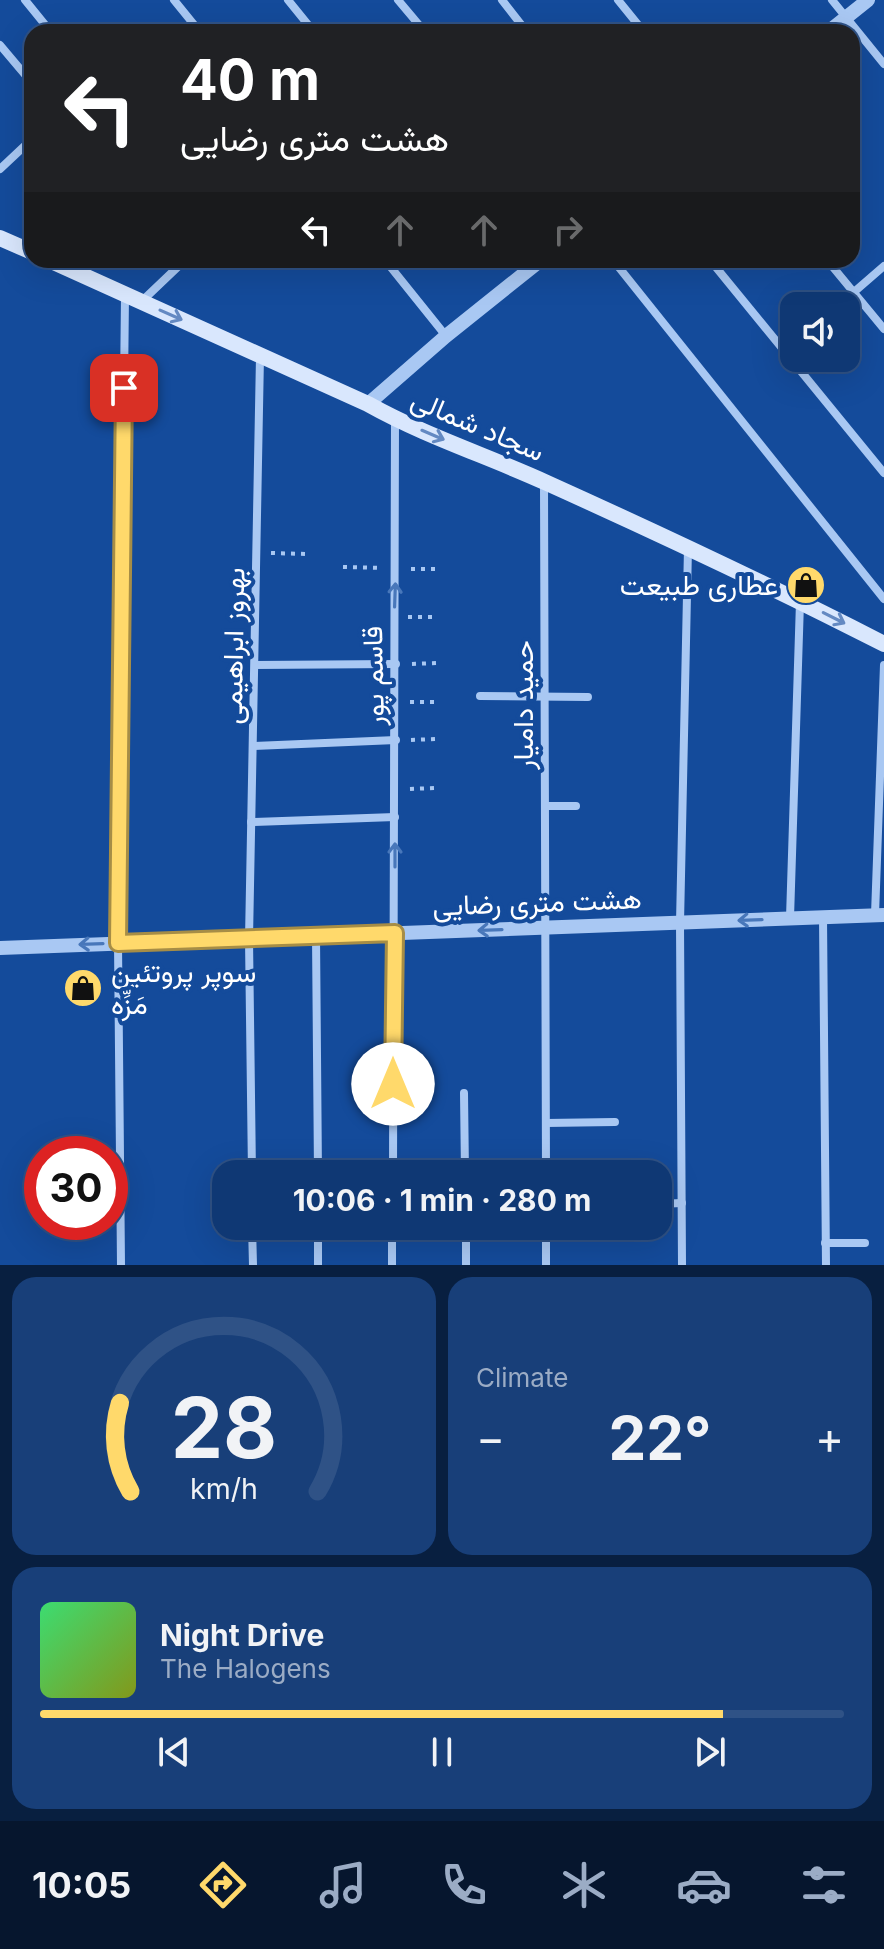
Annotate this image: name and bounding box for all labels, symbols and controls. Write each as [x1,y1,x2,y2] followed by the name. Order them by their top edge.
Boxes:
[180,46,320,114] text: 40 m
[48,56,152,160] icon: left
[180,116,449,160] text: هشت متری رضایی
[294,208,338,252] icon: left
[378,208,422,252] icon: ahead
[462,208,506,252] icon: ahead
[546,208,590,252] icon: right
[780,292,860,372] map controls
[780,292,860,372] button: sound
[158,309,183,324] one-way arrow
[90,354,158,422] pin
[102,366,146,410] icon: arrive
[406,382,550,468] street label: سجاد شمالی
[420,428,445,443] one-way arrow
[785,564,827,606] shop icon: عطاری طبیعت
[215,567,252,725] street label: بهروز ابراهیمی
[620,568,778,603] place label: عطاری طبیعت
[387,582,402,609] one-way arrow
[821,611,845,627] one-way arrow
[355,626,393,727] street label: قاسم پور
[506,640,541,771] street label: حمید دامیار
[387,842,403,869] one-way arrow
[432,881,642,924] street label: هشت متری رضایی
[737,912,764,927] one-way arrow
[477,922,504,937] one-way arrow
[78,937,105,952] one-way arrow
[111,955,256,1022] place label: سوپر پروتئین مَزِّه
[62,967,104,1009] shop icon: سوپر پروتئین مَزِّه
[351,1042,435,1126] position arrow
[24,1136,128,1240] speed limit sign: 30
[293,1182,591,1218] text: 10:06 · 1 min · 280 m
[476,1362,568,1393] text: Climate
[171,1377,277,1478] text: 28
[608,1402,712,1474] text: 22°
[476,1411,505,1465] text: −
[815,1411,844,1465] text: +
[190,1471,258,1506] text: km/h
[160,1617,324,1653] text: Night Drive
[160,1653,331,1684] text: The Halogens
[152,1730,196,1774] icon: previous
[420,1730,464,1774] icon: pause
[688,1730,732,1774] icon: next
[195,1857,251,1913] icon: directions
[315,1857,371,1913] icon: music
[436,1857,492,1913] icon: phone
[556,1857,612,1913] icon: climate
[676,1857,732,1913] icon: car
[796,1857,852,1913] icon: filters
[32,1863,131,1907] text: 10:05

